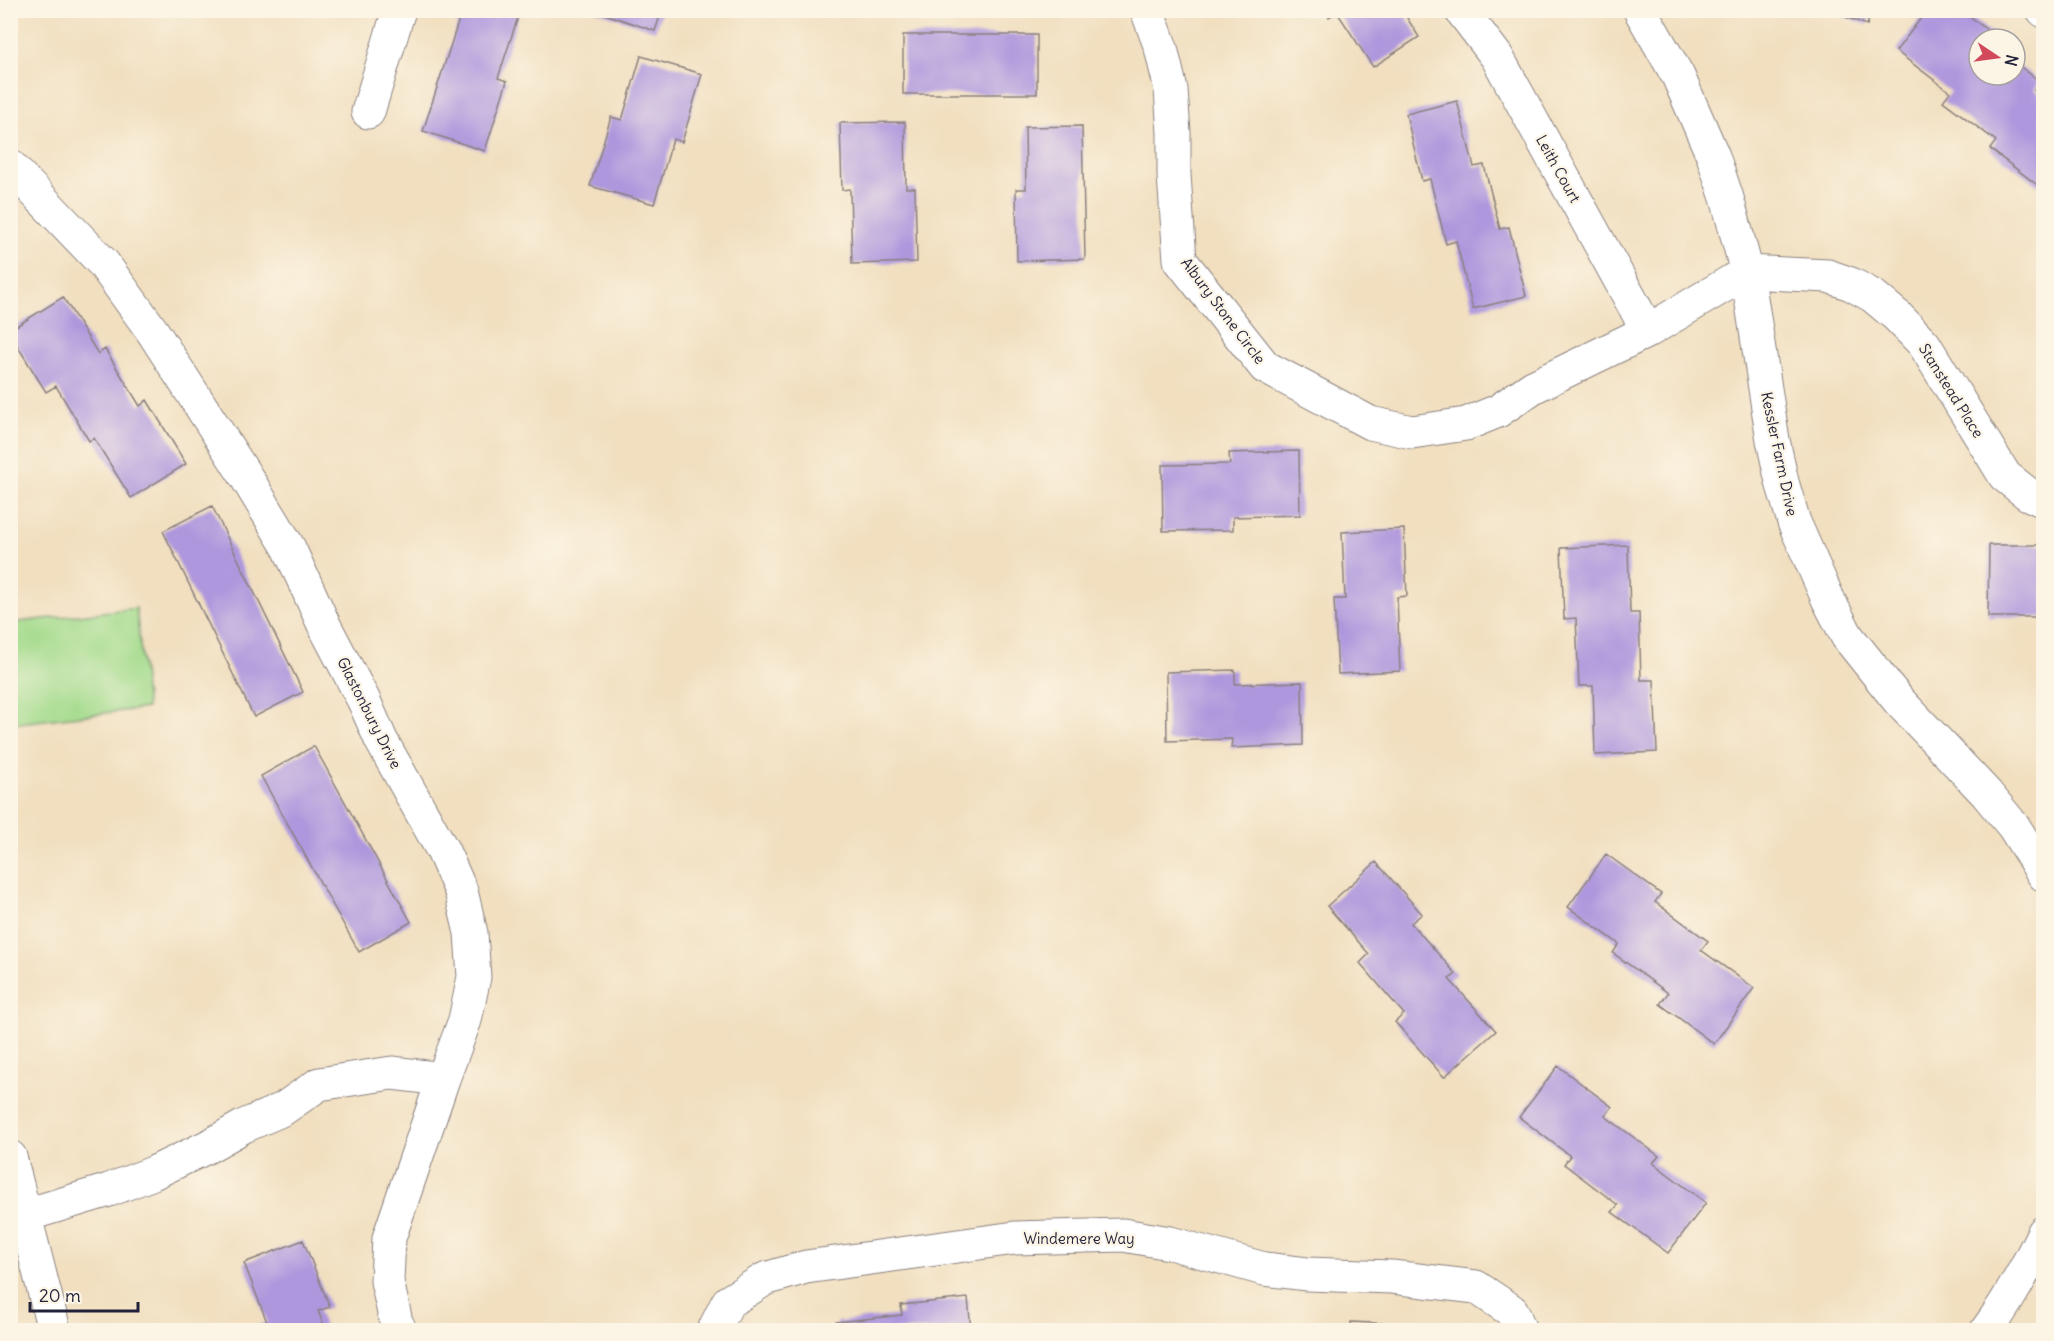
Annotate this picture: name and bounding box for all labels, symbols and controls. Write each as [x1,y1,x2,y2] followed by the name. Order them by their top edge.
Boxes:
[1967,27,2027,87] north arrow
[2001,53,2023,68] text: N
[1532,132,1585,206] street label: Leith Court
[1177,254,1270,368] street label: Albury Stone Circle
[1915,340,1988,441] street label: Stanstead Place
[1757,390,1802,518] street label: Kessler Farm Drive
[333,654,406,772] street label: Glastonbury Drive
[1023,1229,1135,1248] street label: Windemere Way
[30,1275,138,1313] scale bar
[39,1284,81,1307] text: 20 m

